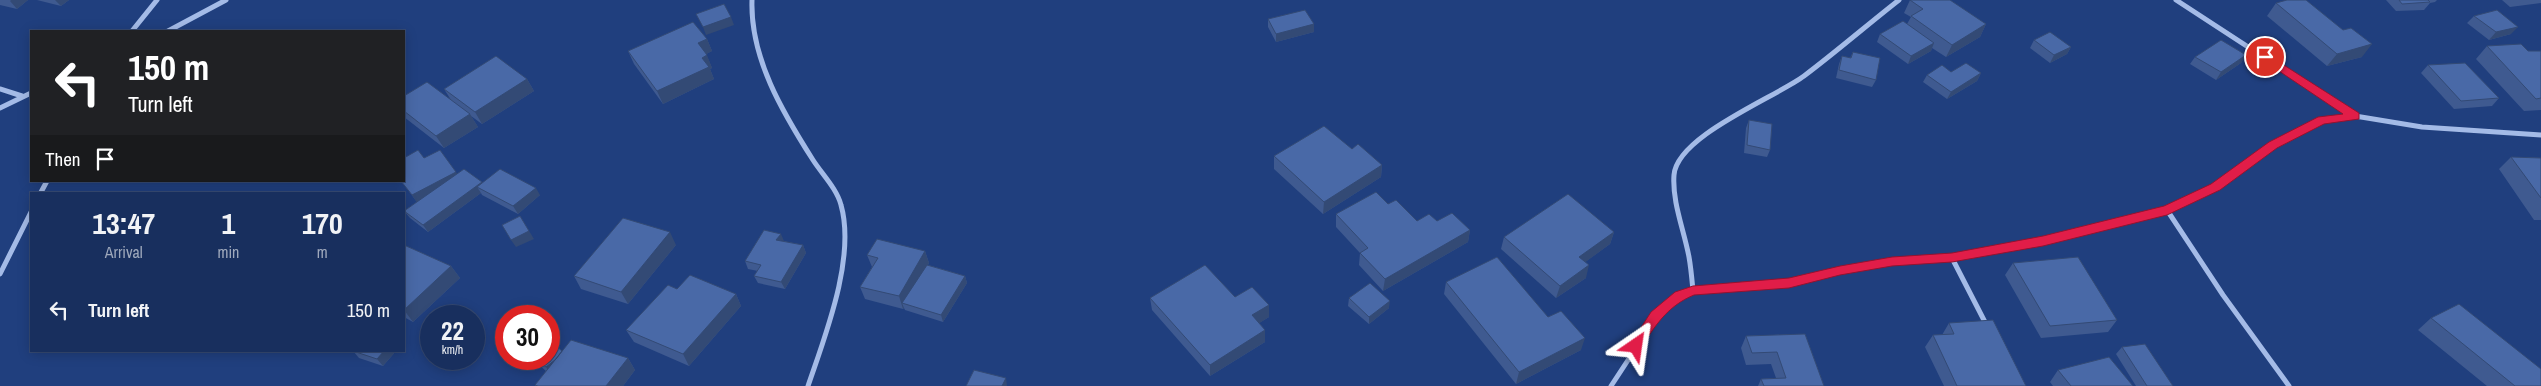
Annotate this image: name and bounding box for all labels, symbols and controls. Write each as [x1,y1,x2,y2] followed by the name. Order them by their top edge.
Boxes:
[2244,36,2286,78] pin
[2251,43,2279,71] icon: arrive
[128,44,209,91] text: 150 m
[45,50,110,115] icon: left
[128,89,193,119] text: Turn left
[91,145,119,173] icon: arrive
[45,146,81,172] text: Then
[92,203,155,243] text: 13:47
[222,203,235,243] text: 1
[302,203,343,243] text: 170
[105,241,143,263] text: Arrival
[217,241,239,263] text: min
[317,241,328,263] text: m
[45,296,73,324] icon: left
[88,297,149,323] text: Turn left
[347,297,390,323] text: 150 m
[495,305,560,370] speed limit sign: 30
[441,314,464,348] text: 22
[1609,319,1661,371] position arrow
[442,342,463,358] text: km/h

